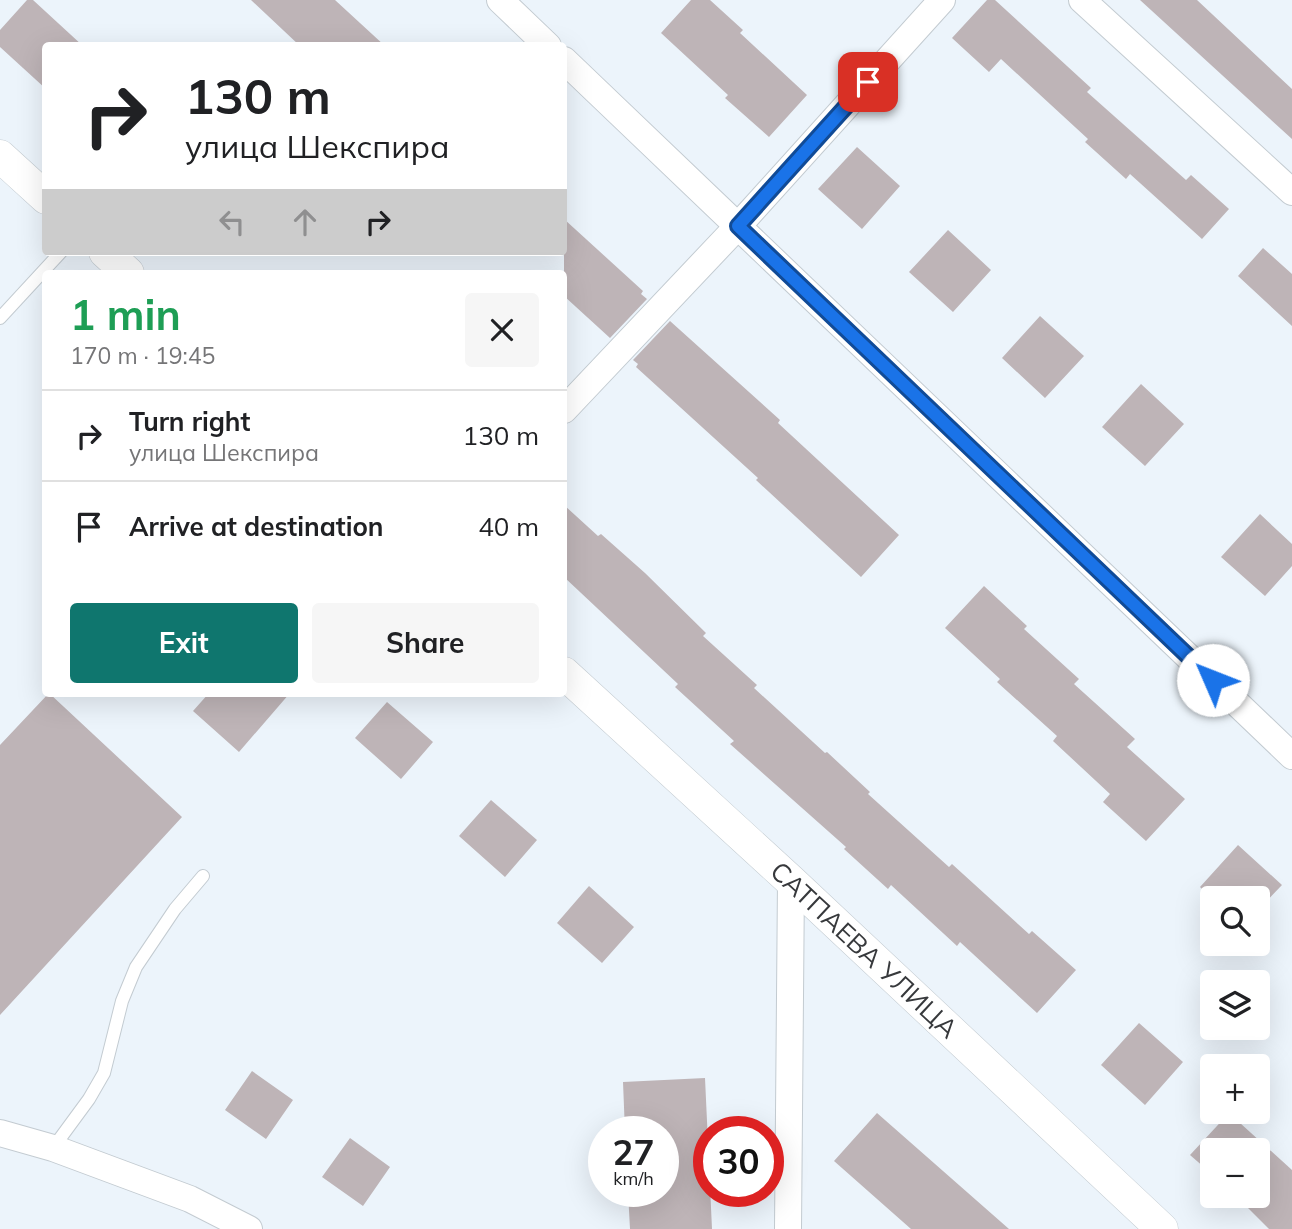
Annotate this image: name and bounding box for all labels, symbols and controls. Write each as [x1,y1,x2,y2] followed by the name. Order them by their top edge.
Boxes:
[838,52,898,112] pin
[849,63,887,101] icon: arrive
[185,65,331,126] text: 130 m
[70,70,161,161] icon: right
[185,126,449,166] text: улица Шекспира
[213,203,251,241] icon: left
[286,203,324,241] icon: ahead
[359,203,397,241] icon: right
[70,288,181,341] text: 1 min
[465,293,539,367] button: close
[70,341,215,370] text: 170 m · 19:45
[129,405,250,438] text: Turn right
[70,417,108,455] icon: right
[463,419,539,452] text: 130 m
[129,438,319,467] text: улица Шекспира
[70,508,108,546] icon: arrive
[129,510,384,543] text: Arrive at destination
[478,510,539,543] text: 40 m
[70,603,298,683] button: Exit
[312,603,539,683] button: Share
[1176,643,1250,717] position arrow
[764,854,965,1045] street label: САТПАЕВА УЛИЦА
[1200,886,1270,1208] map controls
[1200,886,1270,956] button: search
[1200,970,1270,1040] button: layers
[1200,1054,1270,1124] button: +
[693,1116,784,1207] speed limit sign: 30
[612,1130,655,1174] text: 27
[1200,1138,1270,1208] button: −
[613,1167,654,1190] text: km/h

